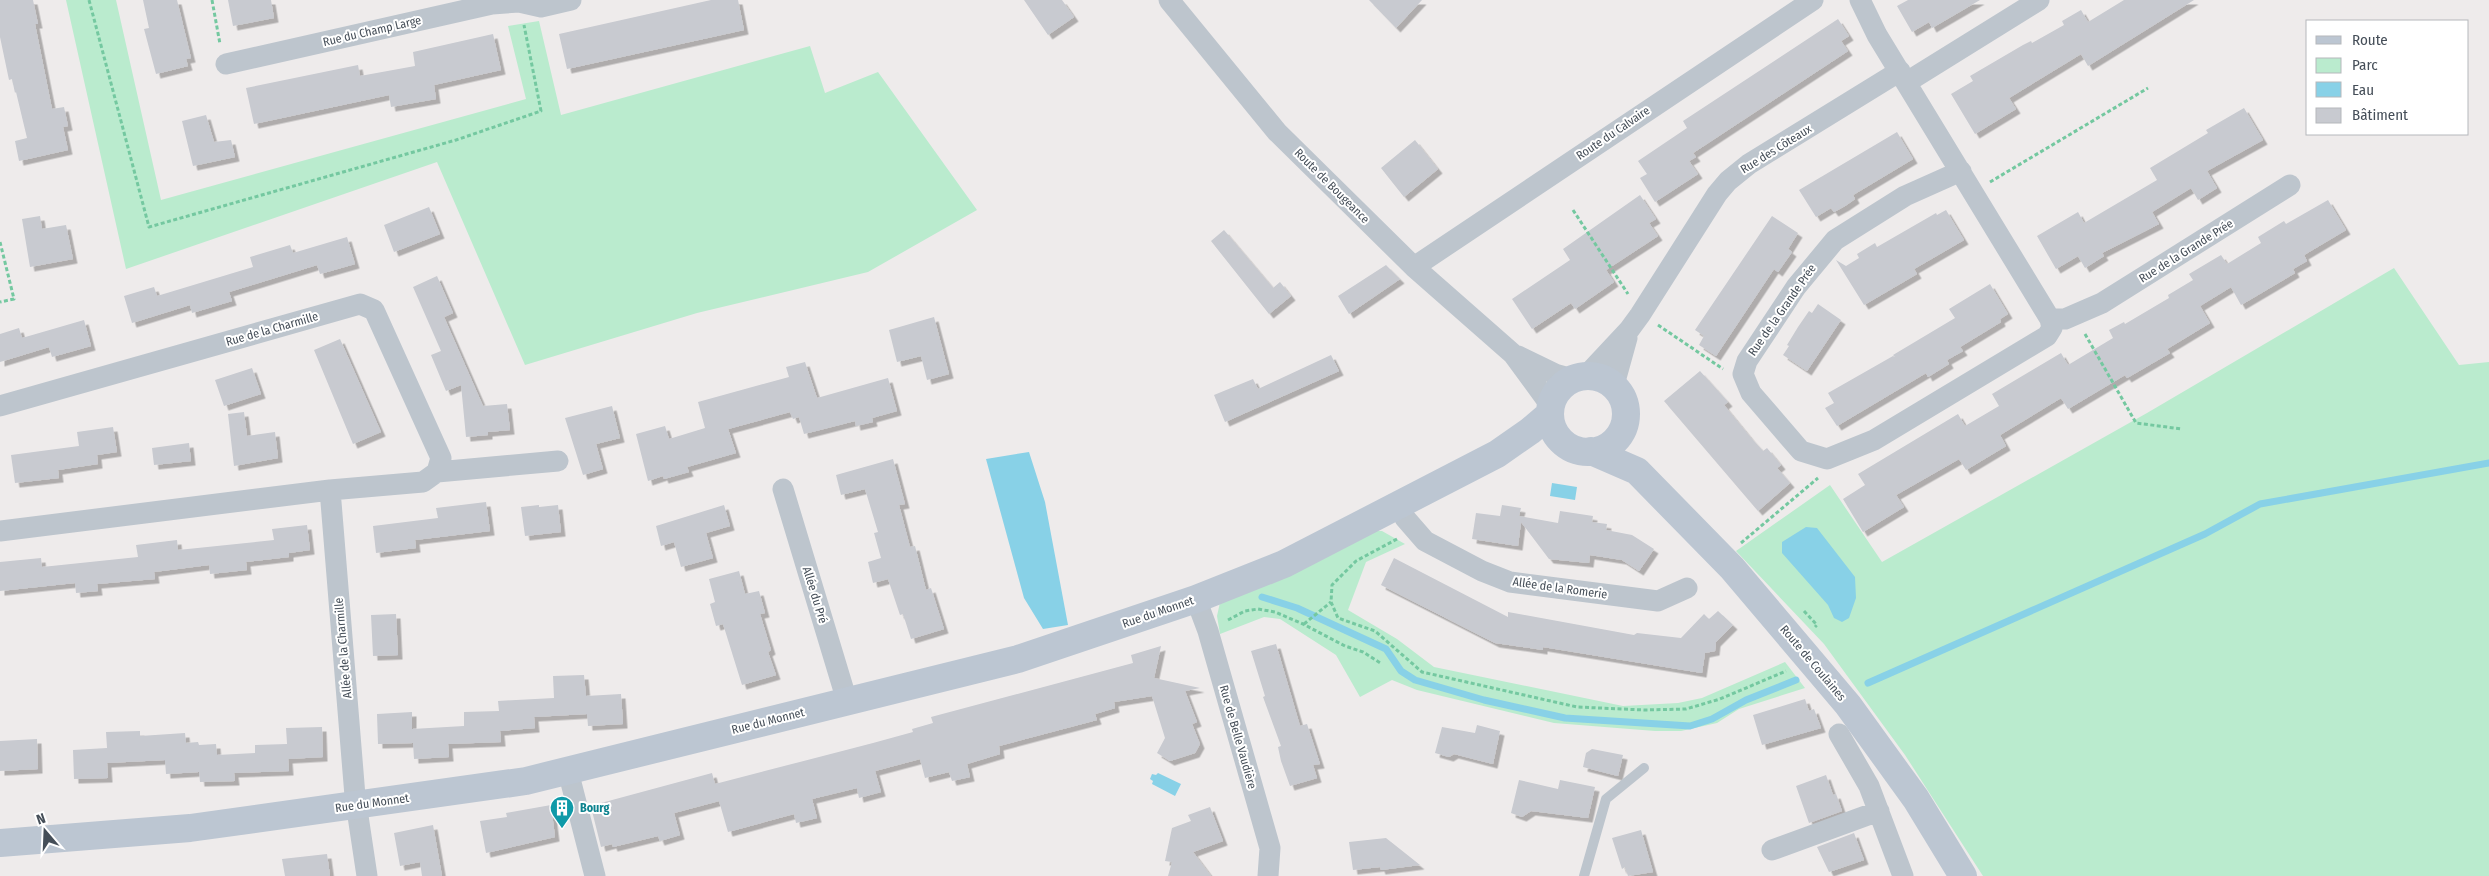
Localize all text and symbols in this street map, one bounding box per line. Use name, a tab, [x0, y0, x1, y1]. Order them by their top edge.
street label: Rue du Champ Large	[322, 13, 422, 49]
legend	[2306, 20, 2469, 135]
text: Route	[2352, 31, 2388, 49]
text: Parc	[2352, 56, 2378, 74]
text: Eau	[2352, 81, 2374, 99]
street label: Route du Calvaire	[1574, 103, 1652, 163]
text: Bâtiment	[2352, 106, 2408, 124]
street label: Rue des Côteaux	[1738, 121, 1815, 176]
street label: Route de Bougeance	[1292, 146, 1372, 226]
street label: Rue de la Grande Prée	[2136, 216, 2236, 286]
street label: Rue de la Grande Prée	[1745, 262, 1819, 358]
street label: Rue de la Charmille	[224, 309, 320, 349]
street label: Allée du Pré	[800, 565, 830, 625]
street label: Allée de la Romerie	[1512, 574, 1608, 602]
street label: Rue du Monnet	[1121, 593, 1196, 631]
street label: Allée de la Charmille	[332, 597, 354, 699]
street label: Route de Coulaines	[1777, 622, 1849, 704]
street label: Rue de Belle Vaudière	[1216, 684, 1260, 791]
street label: Rue du Monnet	[730, 705, 806, 737]
street label: Rue du Monnet	[334, 791, 410, 815]
building icon: Bourg	[549, 795, 575, 829]
place label: Bourg	[580, 801, 610, 815]
north arrow	[20, 806, 70, 856]
text: N	[34, 810, 48, 829]

